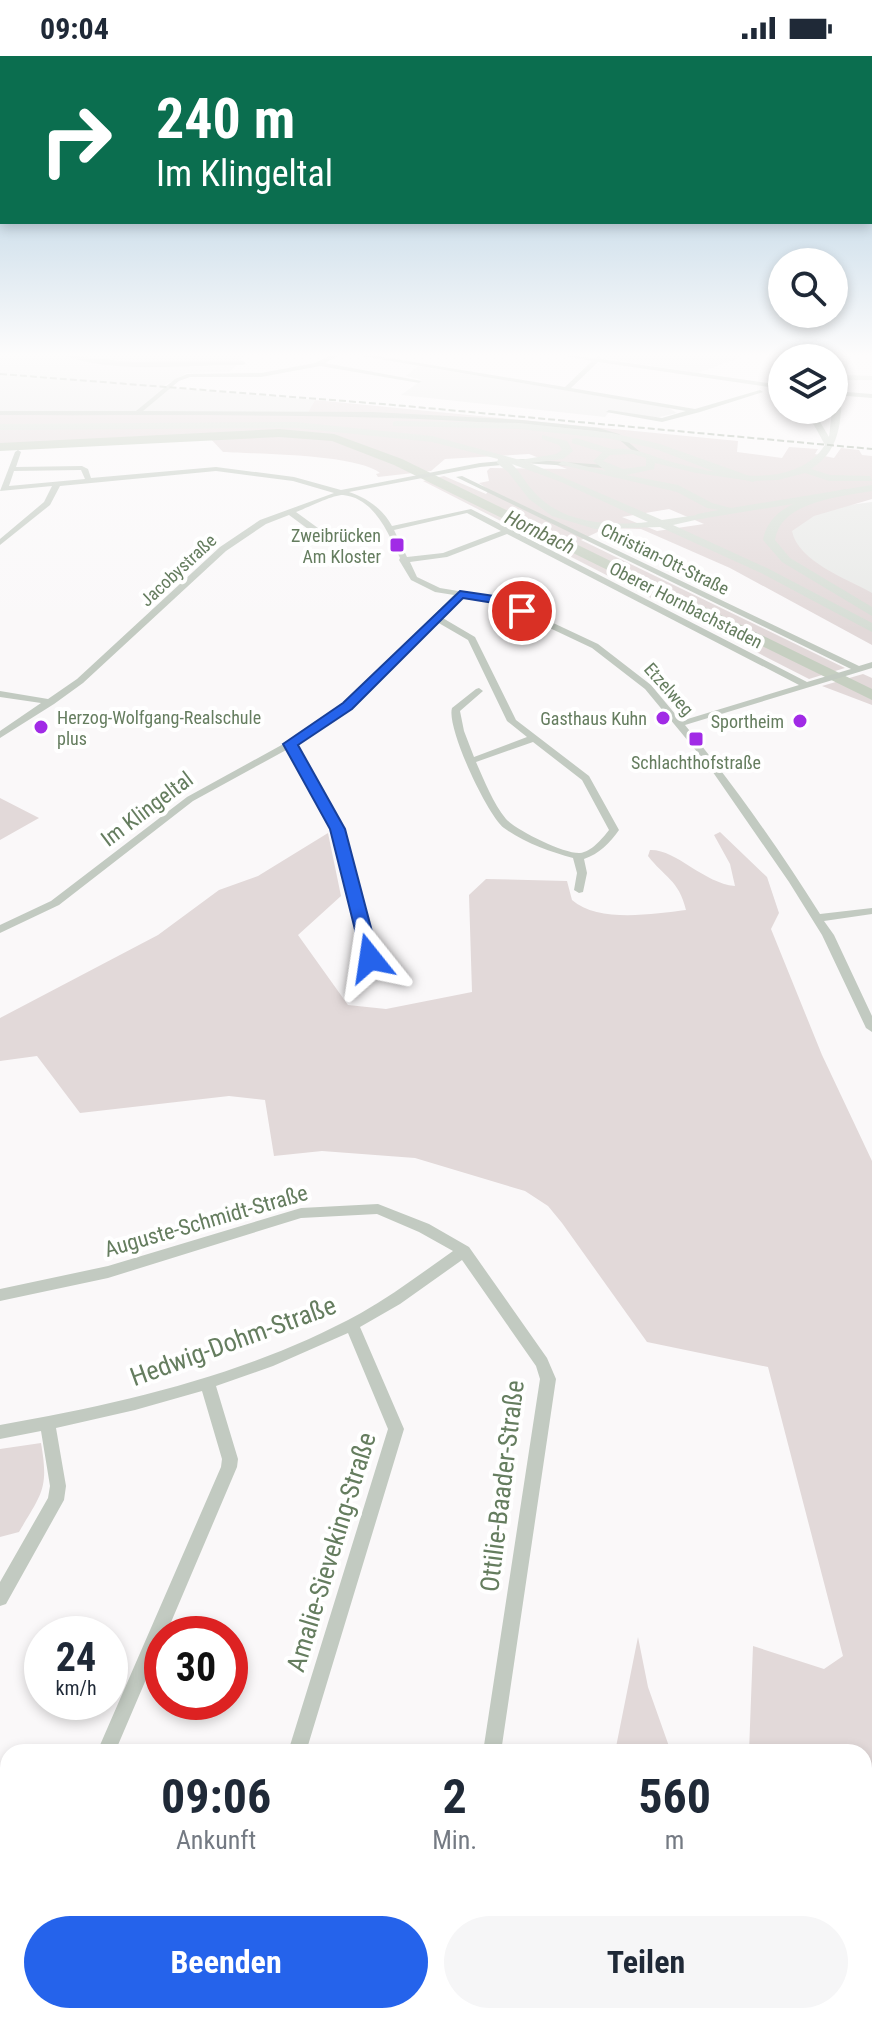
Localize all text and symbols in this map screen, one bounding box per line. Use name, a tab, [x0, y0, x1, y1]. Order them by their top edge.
text: 09:04	[40, 11, 109, 46]
text: 240 m	[156, 86, 295, 152]
icon: right	[24, 88, 128, 192]
text: Im Klingeltal	[156, 153, 333, 195]
map controls	[768, 248, 848, 424]
button: search	[768, 248, 848, 328]
button: layers	[768, 344, 848, 424]
water label: Hornbach	[501, 505, 579, 559]
street label: Christian-Ott-Straße	[597, 519, 733, 599]
place label: Zweibrücken Am Kloster	[291, 525, 382, 567]
street label: Jacobystraße	[136, 530, 220, 610]
marker: Zweibrücken Am Kloster	[388, 536, 406, 554]
street label: Oberer Hornbachstaden	[606, 557, 766, 653]
pin	[488, 577, 556, 645]
icon: arrive	[500, 589, 544, 633]
street label: Etzelweg	[640, 658, 698, 720]
place label: Herzog-Wolfgang-Realschule plus	[57, 707, 261, 749]
place label: Gasthaus Kuhn	[540, 708, 647, 729]
marker: Gasthaus Kuhn	[654, 709, 672, 727]
place label: Sportheim	[711, 711, 784, 732]
marker: Sportheim	[791, 712, 809, 730]
marker: Herzog-Wolfgang-Realschule plus	[32, 718, 50, 736]
marker: Schlachthofstraße	[687, 730, 705, 748]
place label: Schlachthofstraße	[631, 752, 761, 773]
street label: Im Klingeltal	[96, 766, 198, 852]
position arrow	[328, 916, 412, 1000]
street label: Auguste-Schmidt-Straße	[102, 1180, 310, 1262]
street label: Hedwig-Dohm-Straße	[126, 1290, 340, 1392]
street label: Ottilie-Baader-Straße	[474, 1379, 530, 1593]
street label: Amalie-Sieveking-Straße	[280, 1429, 382, 1675]
speed limit sign: 30	[144, 1616, 248, 1720]
text: 24	[56, 1634, 96, 1681]
text: km/h	[55, 1676, 97, 1700]
text: 09:06	[161, 1768, 271, 1825]
text: 2	[443, 1768, 467, 1825]
text: 560	[638, 1768, 711, 1825]
text: Ankunft	[176, 1825, 256, 1855]
text: Min.	[432, 1825, 477, 1855]
text: m	[665, 1825, 684, 1855]
button: Beenden	[24, 1916, 428, 2008]
button: Teilen	[444, 1916, 848, 2008]

